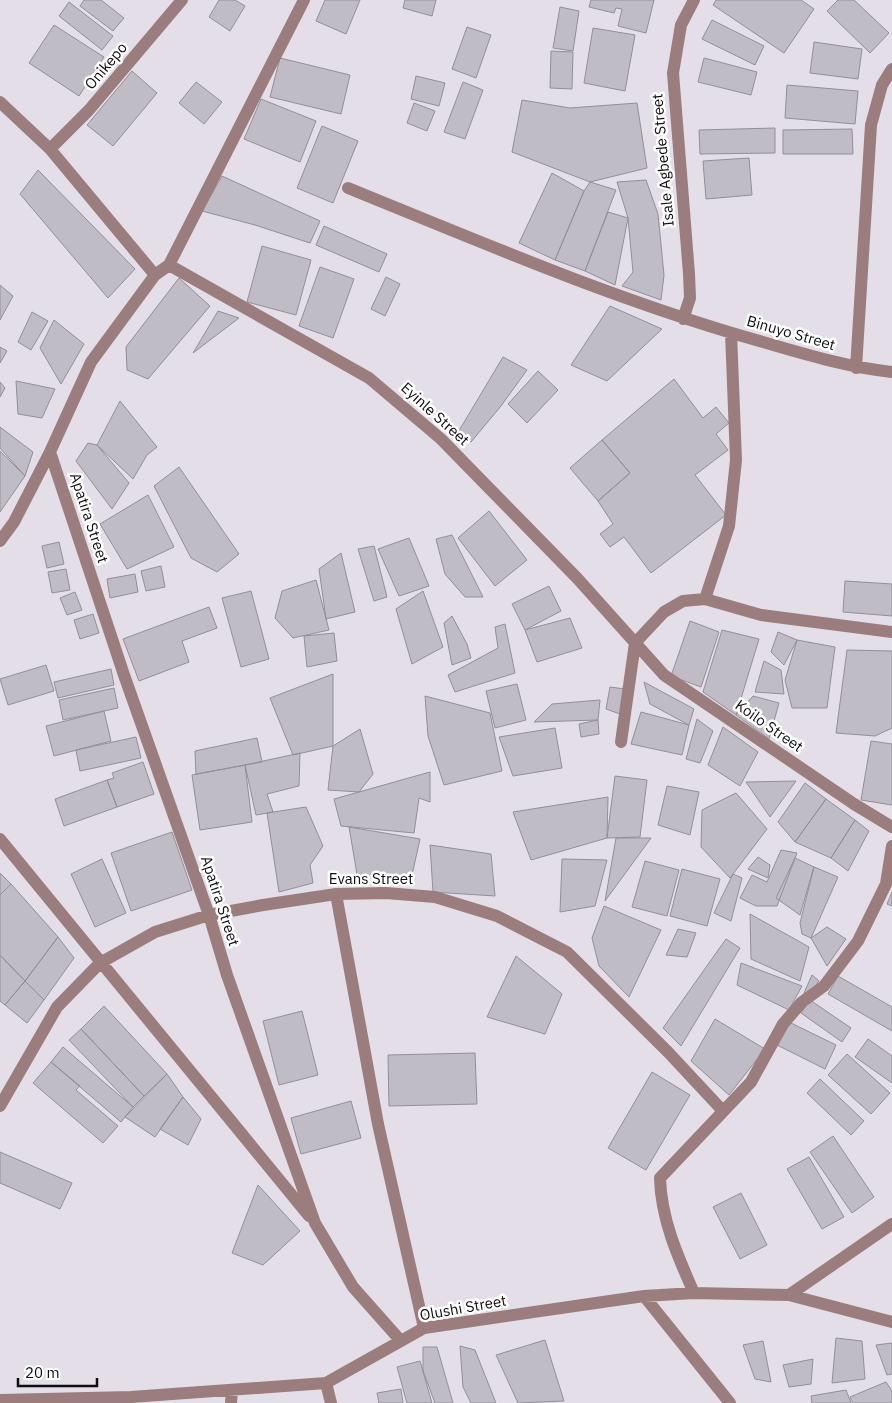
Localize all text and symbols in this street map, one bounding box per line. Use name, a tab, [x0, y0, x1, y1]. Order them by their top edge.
street label: Onikepo	[80, 38, 131, 93]
street label: Isale Agbede Street	[647, 93, 678, 227]
street label: Binuyo Street	[745, 311, 838, 354]
street label: Eyinle Street	[397, 378, 473, 449]
street label: Apatira Street	[66, 470, 113, 565]
street label: Koilo Street	[732, 695, 807, 756]
street label: Apatira Street	[197, 853, 244, 948]
street label: Evans Street	[329, 869, 413, 888]
street label: Olushi Street	[418, 1291, 508, 1324]
scale bar	[18, 1356, 96, 1388]
text: 20 m	[25, 1363, 60, 1382]

